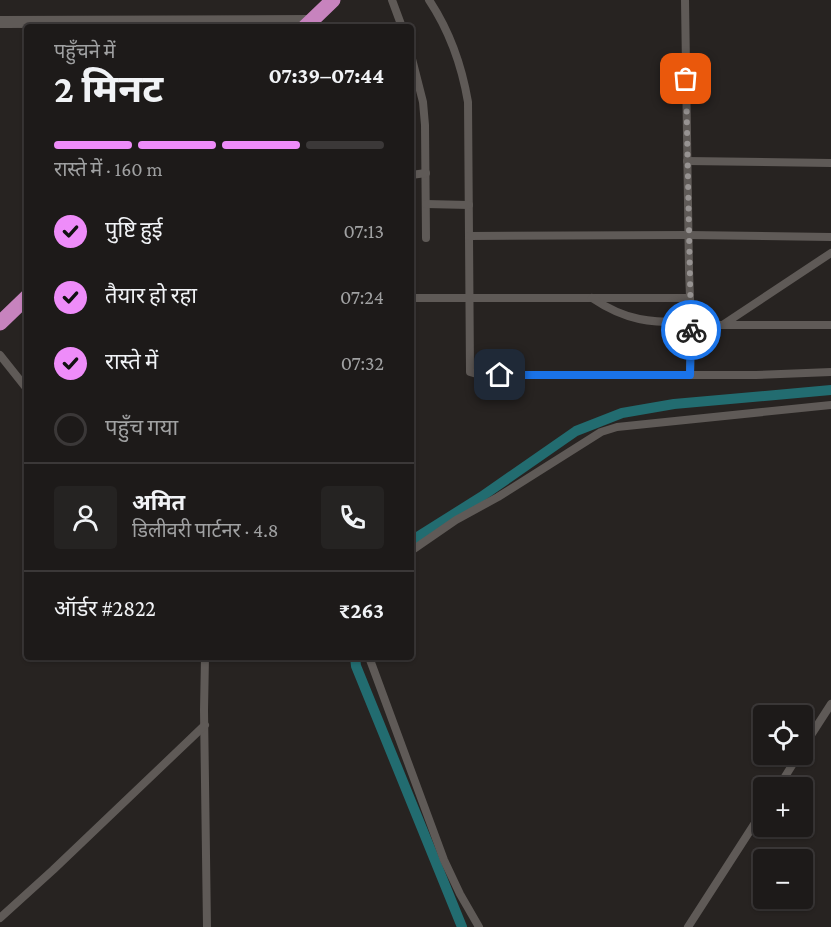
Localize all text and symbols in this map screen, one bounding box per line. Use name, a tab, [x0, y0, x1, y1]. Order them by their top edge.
text: पहुँचने में	[54, 40, 116, 62]
pin	[660, 53, 711, 104]
icon: bag	[669, 62, 702, 95]
text: 07:39–07:44	[268, 63, 384, 88]
text: 2 मिनट	[54, 67, 163, 110]
text: रास्ते में · 160 m	[54, 158, 162, 180]
icon: check	[54, 215, 87, 248]
text: पुष्टि हुई	[105, 217, 163, 242]
text: 07:13	[344, 220, 384, 242]
icon: check	[54, 281, 87, 314]
text: तैयार हो रहा	[105, 283, 197, 308]
text: 07:24	[340, 286, 384, 308]
courier	[661, 300, 721, 360]
icon: bike	[675, 314, 708, 347]
icon: check	[54, 347, 87, 380]
text: रास्ते में	[105, 349, 158, 374]
pin	[474, 349, 525, 400]
text: 07:32	[341, 352, 384, 374]
icon: home	[483, 358, 516, 391]
text: पहुँच गया	[105, 415, 178, 440]
button: person	[54, 486, 117, 549]
button: phone	[321, 486, 384, 549]
text: अमित	[132, 490, 185, 515]
text: डिलीवरी पार्टनर · 4.8	[132, 519, 279, 541]
text: ऑर्डर #2822	[54, 596, 156, 621]
text: ₹263	[339, 598, 384, 623]
map controls	[753, 705, 813, 909]
button: locate	[753, 705, 813, 765]
button: +	[753, 777, 813, 837]
button: −	[753, 849, 813, 909]

